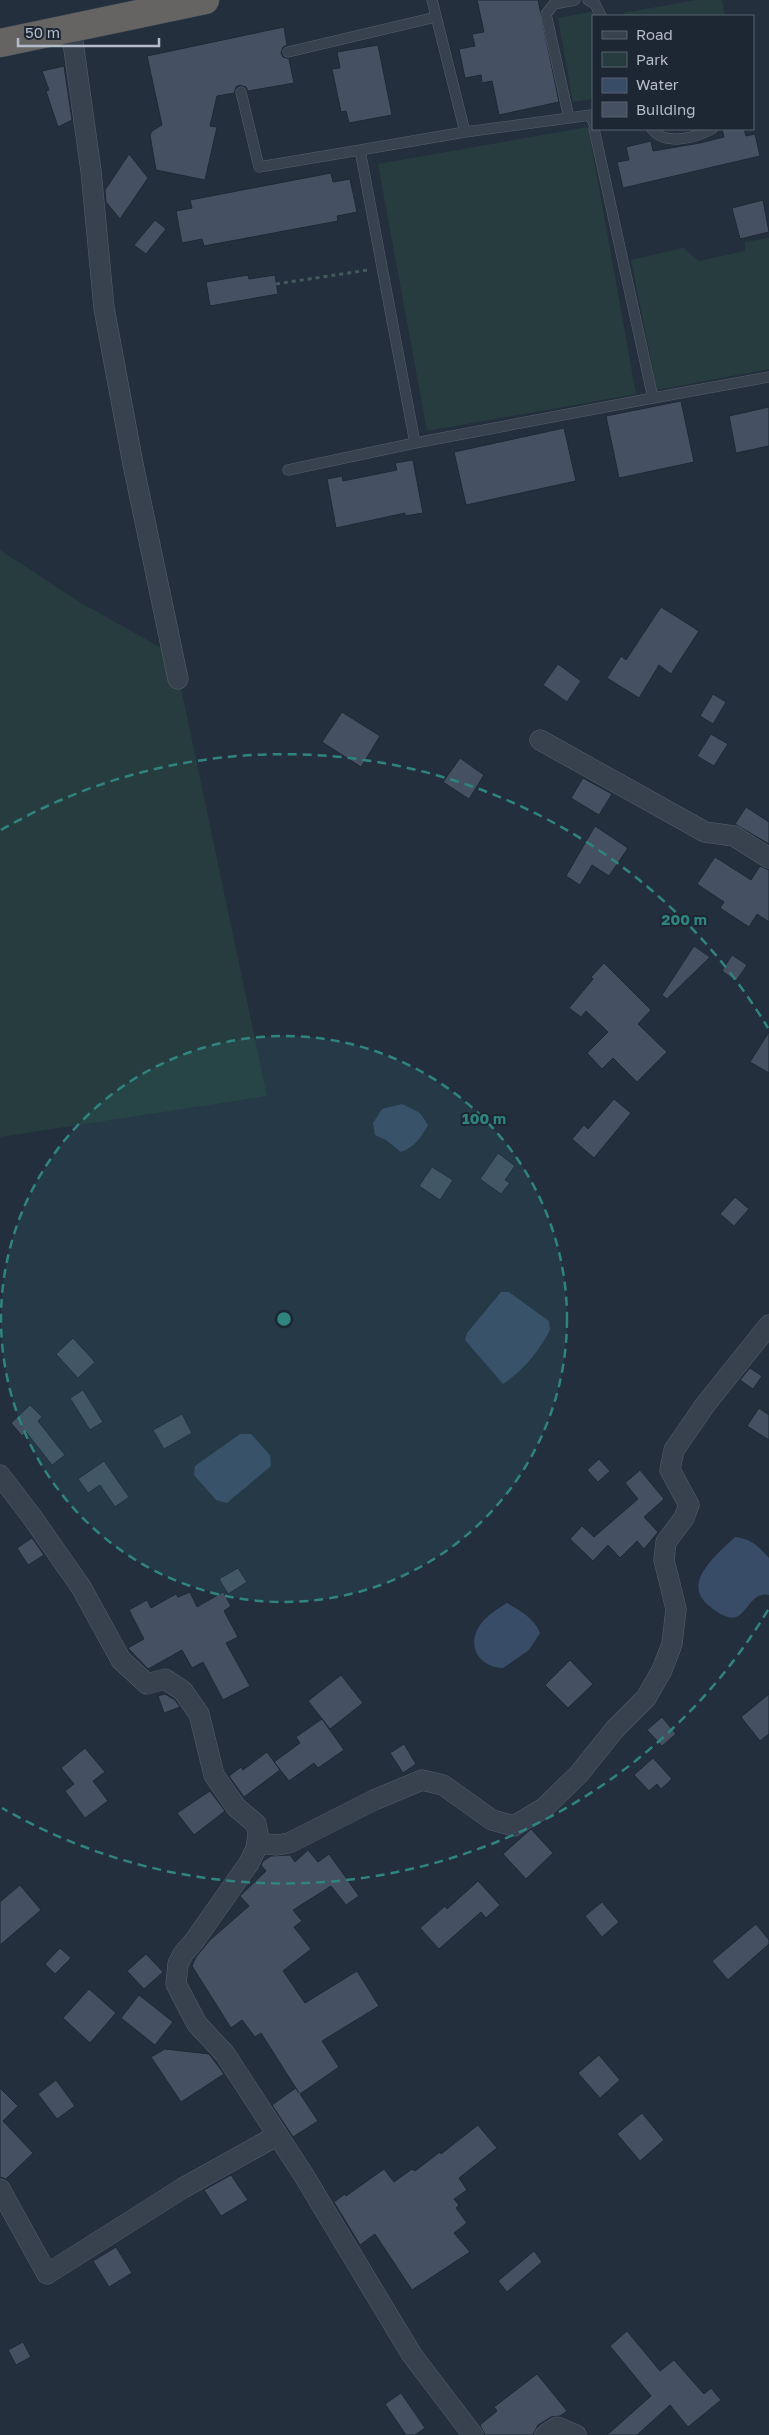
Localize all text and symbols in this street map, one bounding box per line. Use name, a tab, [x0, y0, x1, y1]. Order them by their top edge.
scale bar	[18, 15, 159, 47]
legend	[592, 15, 754, 130]
text: 50 m	[25, 23, 60, 41]
text: Road	[636, 25, 673, 43]
text: Park	[636, 50, 669, 68]
text: Water	[636, 75, 679, 93]
text: Building	[636, 100, 696, 118]
text: 200 m	[661, 910, 707, 928]
text: 100 m	[462, 1109, 506, 1127]
centre of rings	[275, 1310, 293, 1328]

